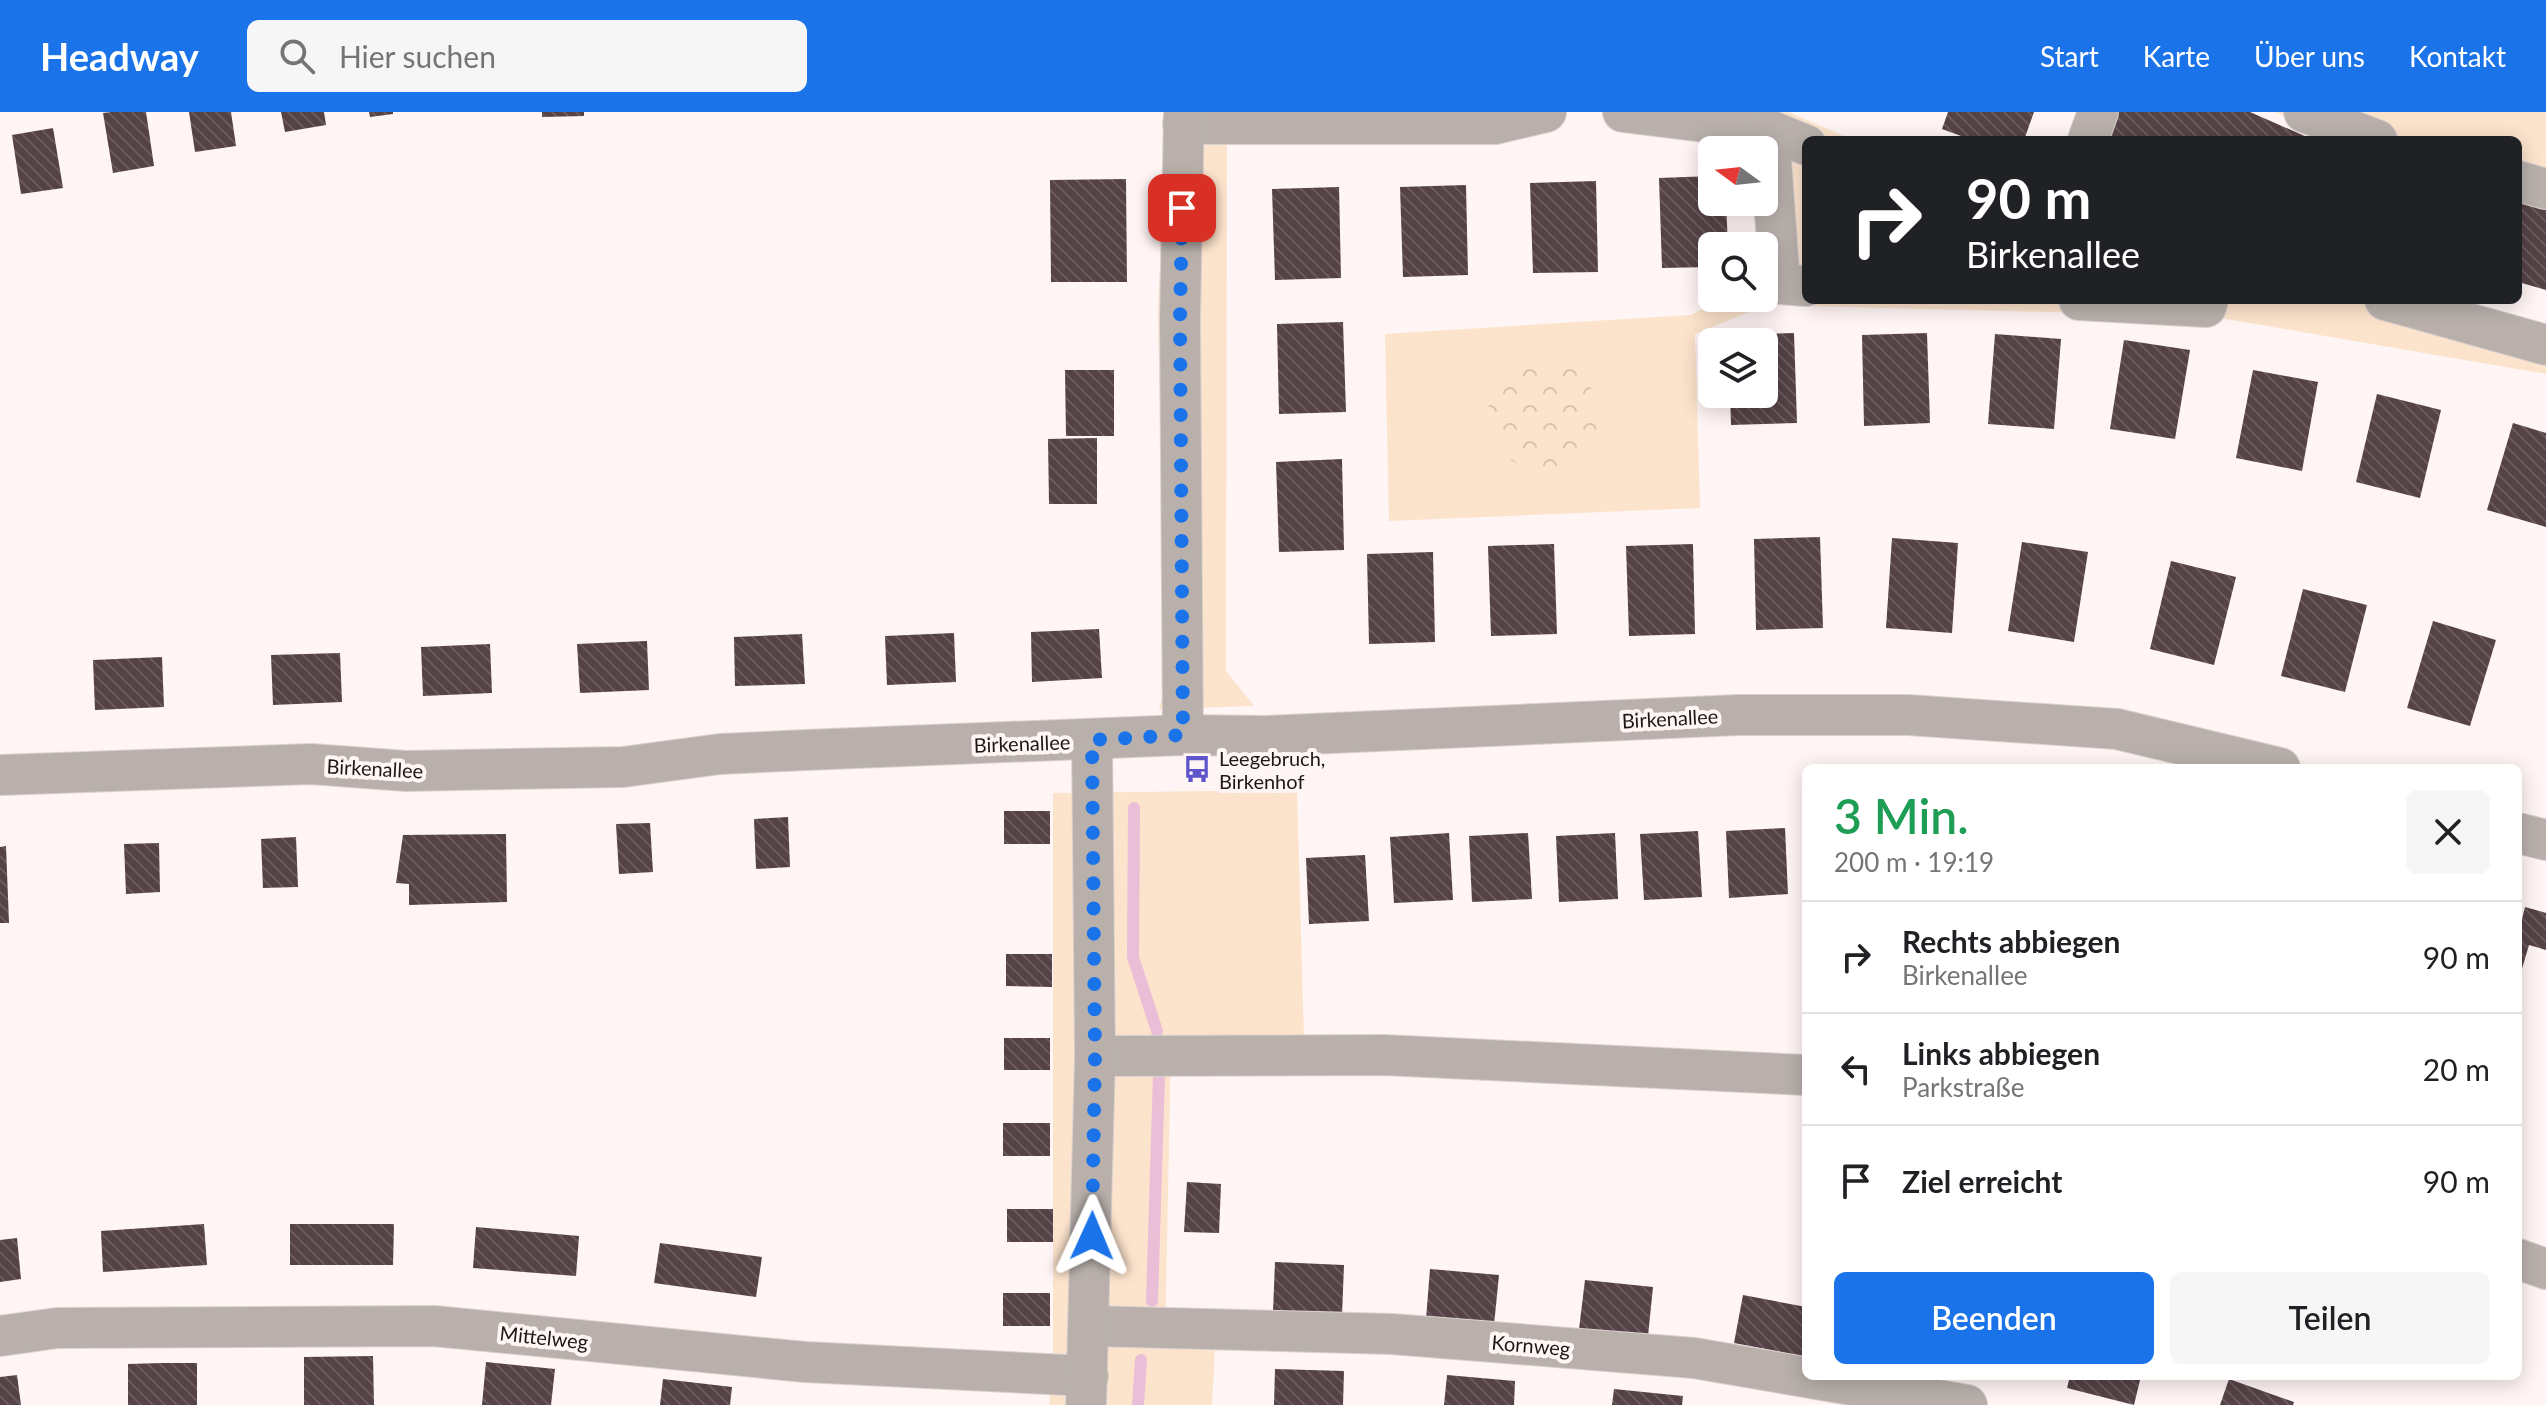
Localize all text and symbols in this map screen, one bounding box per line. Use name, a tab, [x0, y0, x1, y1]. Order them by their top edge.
search box	[247, 20, 807, 92]
text: Headway	[40, 33, 199, 79]
icon: search	[275, 34, 319, 78]
text: Hier suchen	[339, 38, 496, 74]
text: Start	[2040, 39, 2099, 73]
text: Karte	[2143, 39, 2210, 73]
text: Über uns	[2254, 39, 2365, 73]
text: Kontakt	[2409, 39, 2506, 73]
north arrow	[1698, 136, 1778, 216]
map controls	[1698, 136, 1778, 408]
text: 90 m	[1966, 164, 2091, 231]
icon: right	[1834, 168, 1938, 272]
pin	[1148, 174, 1216, 242]
icon: arrive	[1160, 186, 1204, 230]
button: search	[1698, 232, 1778, 312]
text: Birkenallee	[1966, 232, 2140, 276]
button: layers	[1698, 328, 1778, 408]
street label: Birkenallee	[1621, 703, 1719, 733]
street label: Birkenallee	[973, 729, 1071, 757]
place label: Leegebruch, Birkenhof	[1219, 746, 1325, 793]
street label: Birkenallee	[326, 753, 424, 783]
bus stop icon: Leegebruch, Birkenhof	[1182, 754, 1212, 784]
text: 3 Min.	[1834, 787, 1969, 844]
button: close	[2406, 790, 2490, 874]
text: 200 m · 19:19	[1834, 846, 1994, 878]
text: Rechts abbiegen	[1902, 923, 2121, 959]
icon: right	[1834, 935, 1878, 979]
text: 90 m	[2423, 939, 2490, 975]
text: Birkenallee	[1902, 959, 2028, 991]
text: Links abbiegen	[1902, 1035, 2100, 1071]
icon: left	[1834, 1047, 1878, 1091]
text: 20 m	[2423, 1051, 2490, 1087]
text: Parkstraße	[1902, 1071, 2024, 1103]
icon: arrive	[1834, 1159, 1878, 1203]
text: Ziel erreicht	[1902, 1163, 2062, 1199]
text: 90 m	[2423, 1163, 2490, 1199]
position arrow	[1050, 1194, 1134, 1278]
button: Beenden	[1834, 1272, 2154, 1364]
button: Teilen	[2170, 1272, 2490, 1364]
street label: Mittelweg	[499, 1320, 589, 1354]
street label: Kornweg	[1491, 1330, 1571, 1360]

